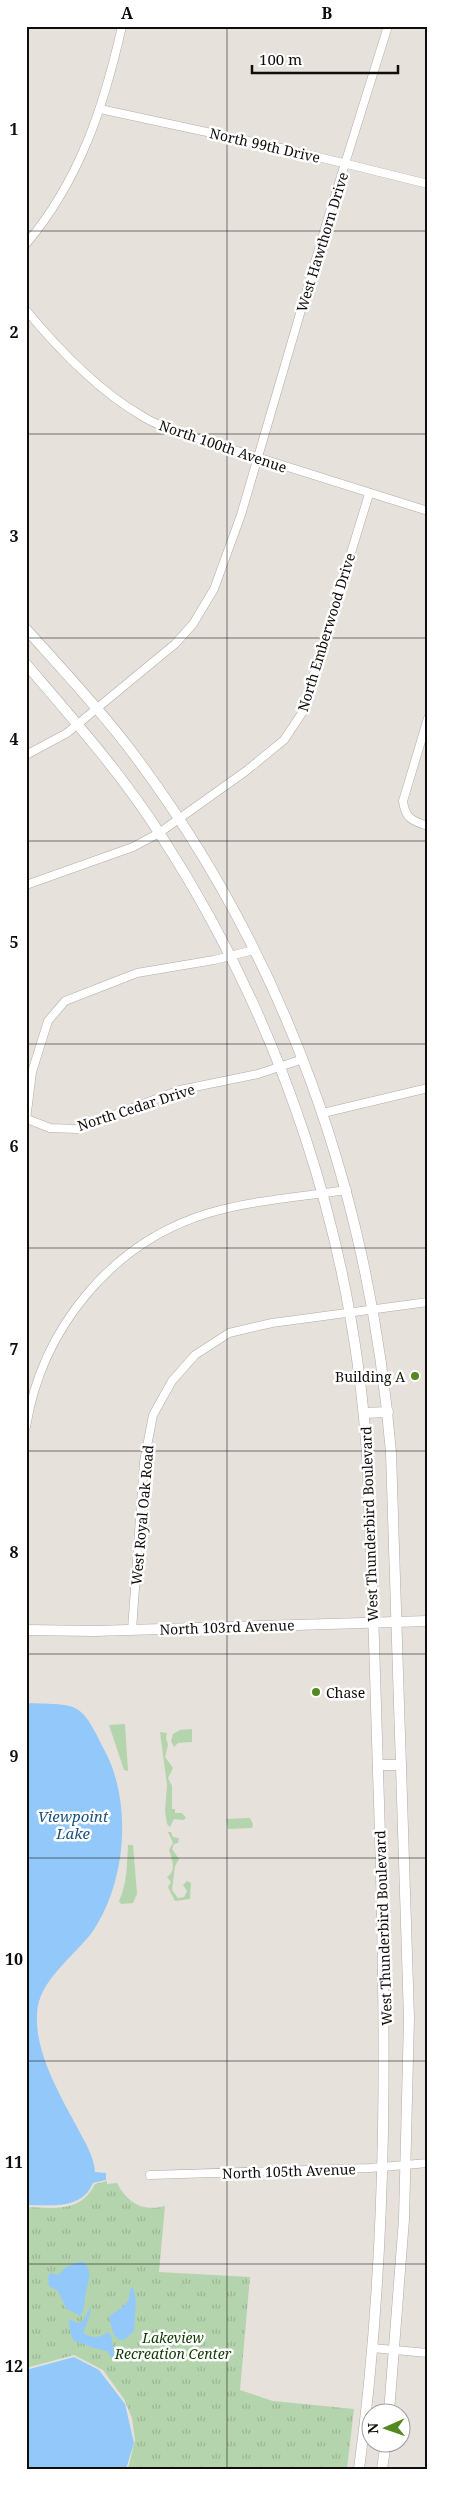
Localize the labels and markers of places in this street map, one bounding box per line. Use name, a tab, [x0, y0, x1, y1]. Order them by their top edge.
place label: Building A	[335, 1367, 405, 1386]
marker: Building A	[409, 1370, 421, 1382]
place label: Chase	[326, 1683, 365, 1702]
marker: Chase	[310, 1686, 322, 1698]

